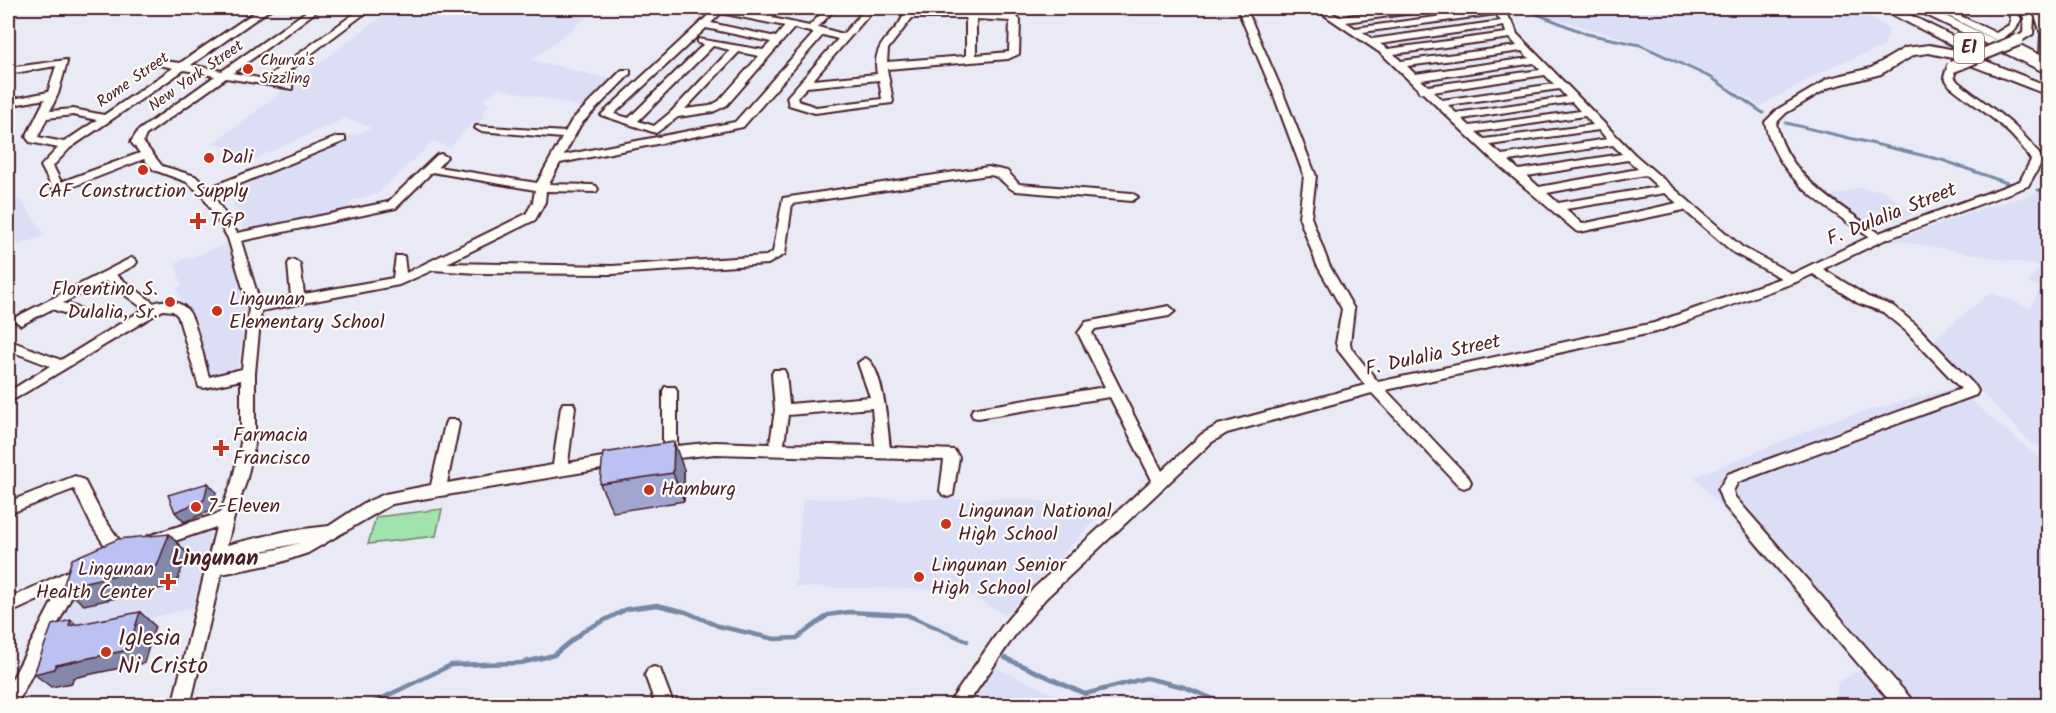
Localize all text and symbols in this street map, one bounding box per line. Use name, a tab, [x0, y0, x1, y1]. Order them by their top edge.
street label: New York Street	[143, 33, 249, 118]
road number: E1	[1954, 33, 1984, 63]
street label: Rome Street	[92, 45, 175, 114]
place label: Churva's Sizzling	[260, 48, 315, 91]
marker: Churva's Sizzling	[241, 62, 255, 76]
place label: Dali	[221, 142, 254, 174]
marker: Dali	[202, 151, 216, 165]
marker: CAF Construction Supply	[136, 163, 150, 177]
street label: F. Dulalia Street	[1822, 174, 1962, 256]
place label: CAF Construction Supply	[38, 176, 248, 208]
place label: TGP	[210, 205, 245, 237]
marker: TGP	[191, 214, 205, 228]
place label: Florentino S. Dulalia, Sr.	[52, 274, 158, 329]
place label: Lingunan Elementary School	[229, 284, 385, 339]
marker: Florentino S. Dulalia, Sr.	[163, 295, 177, 309]
marker: Lingunan Elementary School	[210, 304, 224, 318]
street label: F. Dulalia Street	[1362, 326, 1504, 386]
place label: Farmacia Francisco	[233, 420, 310, 475]
marker: Farmacia Francisco	[214, 441, 228, 455]
place label: Hamburg	[661, 474, 736, 506]
marker: Hamburg	[642, 483, 656, 497]
place label: 7-Eleven	[208, 491, 280, 523]
place label: Lingunan National High School	[958, 496, 1112, 551]
marker: 7-Eleven	[189, 500, 203, 514]
marker: Lingunan National High School	[939, 517, 953, 531]
district label: Lingunan	[172, 542, 258, 577]
place label: Lingunan Senior High School	[931, 550, 1067, 605]
place label: Lingunan Health Center	[36, 554, 155, 609]
marker: Lingunan Senior High School	[912, 570, 926, 584]
marker: Lingunan Health Center	[159, 573, 177, 591]
place label: Iglesia Ni Cristo	[118, 619, 208, 686]
marker: Iglesia Ni Cristo	[99, 645, 113, 659]

